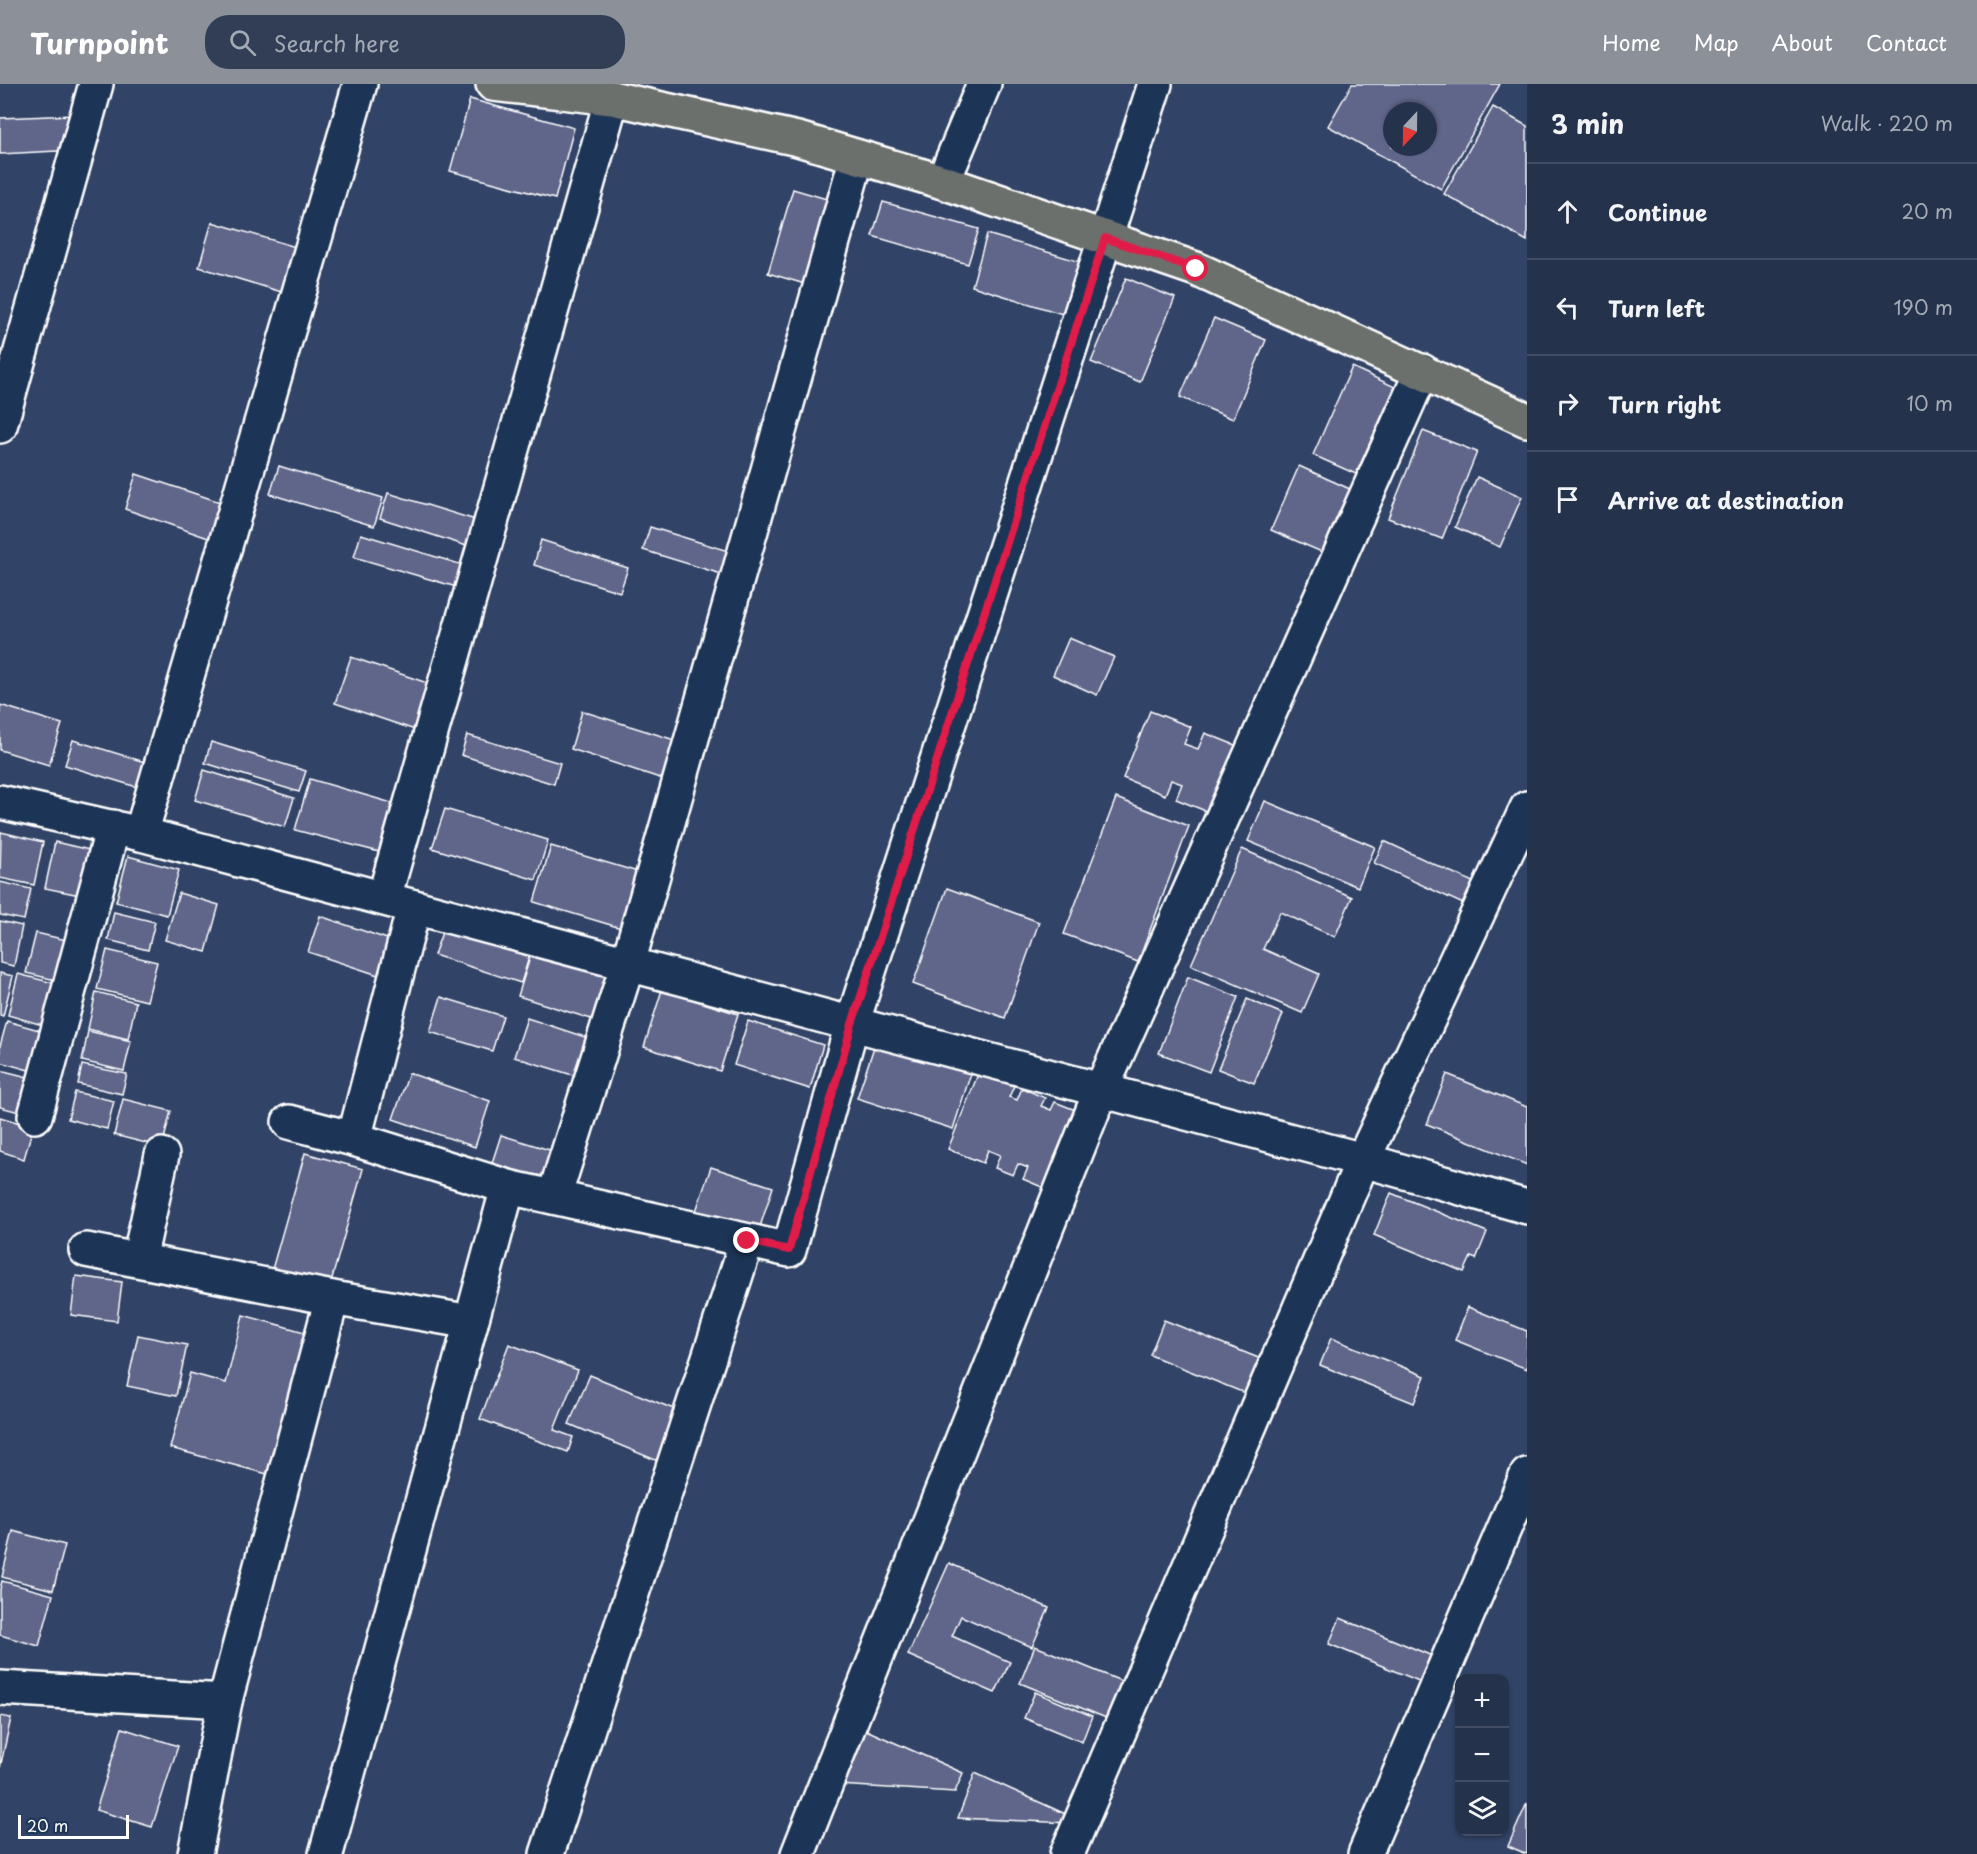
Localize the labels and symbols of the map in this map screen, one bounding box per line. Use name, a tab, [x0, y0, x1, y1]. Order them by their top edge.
north arrow	[1383, 102, 1437, 156]
route start	[1182, 255, 1208, 281]
route end	[733, 1227, 759, 1253]
scale bar	[18, 1812, 129, 1840]

